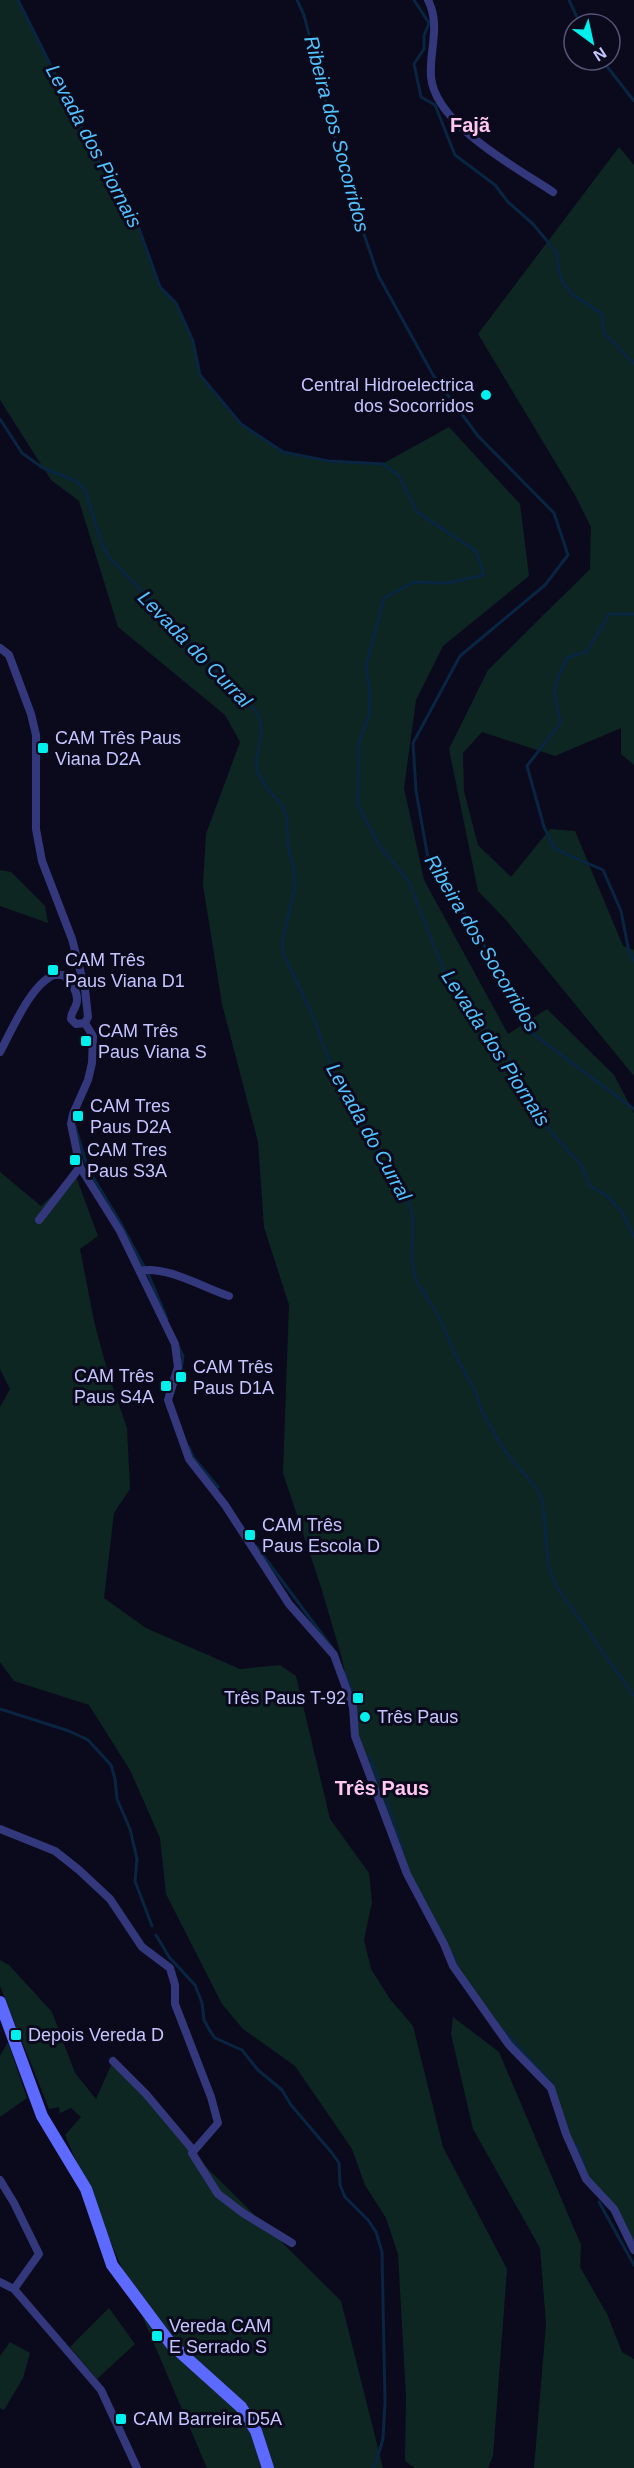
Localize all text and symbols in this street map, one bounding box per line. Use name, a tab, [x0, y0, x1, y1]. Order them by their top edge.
north arrow	[562, 12, 622, 72]
water label: Ribeira dos Socorridos	[300, 33, 374, 235]
text: N	[590, 44, 609, 64]
water label: Levada dos Piornais	[42, 61, 146, 231]
district label: Fajã	[450, 114, 491, 136]
place label: Central Hidroelectrica dos Socorridos	[301, 375, 475, 416]
marker: Central Hidroelectrica dos Socorridos	[479, 388, 493, 402]
water label: Levada do Curral	[134, 586, 257, 712]
place label: CAM Três Paus Viana D2A	[55, 728, 181, 769]
marker: CAM Três Paus Viana D2A	[36, 741, 50, 755]
water label: Ribeira dos Socorridos	[420, 851, 544, 1035]
place label: CAM Três Paus Viana D1	[65, 950, 185, 991]
marker: CAM Três Paus Viana D1	[46, 963, 60, 977]
water label: Levada dos Piornais	[437, 966, 555, 1130]
place label: CAM Três Paus Viana S	[98, 1021, 207, 1062]
marker: CAM Três Paus Viana S	[79, 1034, 93, 1048]
water label: Levada do Curral	[322, 1060, 416, 1205]
place label: CAM Tres Paus D2A	[90, 1096, 171, 1137]
marker: CAM Tres Paus D2A	[71, 1109, 85, 1123]
place label: CAM Tres Paus S3A	[87, 1140, 167, 1181]
marker: CAM Tres Paus S3A	[68, 1153, 82, 1167]
place label: CAM Três Paus D1A	[193, 1357, 274, 1398]
place label: CAM Três Paus S4A	[74, 1366, 154, 1407]
marker: CAM Três Paus D1A	[174, 1370, 188, 1384]
marker: CAM Três Paus S4A	[159, 1379, 173, 1393]
place label: CAM Três Paus Escola D	[262, 1515, 380, 1556]
marker: CAM Três Paus Escola D	[243, 1528, 257, 1542]
place label: Três Paus T-92	[224, 1688, 346, 1708]
marker: Três Paus T-92	[351, 1691, 365, 1705]
place label: Três Paus	[377, 1707, 458, 1727]
marker: Três Paus	[358, 1710, 372, 1724]
district label: Três Paus	[335, 1777, 429, 1799]
place label: Depois Vereda D	[28, 2025, 164, 2045]
marker: Depois Vereda D	[9, 2028, 23, 2042]
place label: Vereda CAM E Serrado S	[169, 2316, 271, 2357]
marker: Vereda CAM E Serrado S	[150, 2329, 164, 2343]
place label: CAM Barreira D5A	[133, 2409, 282, 2429]
marker: CAM Barreira D5A	[114, 2412, 128, 2426]

